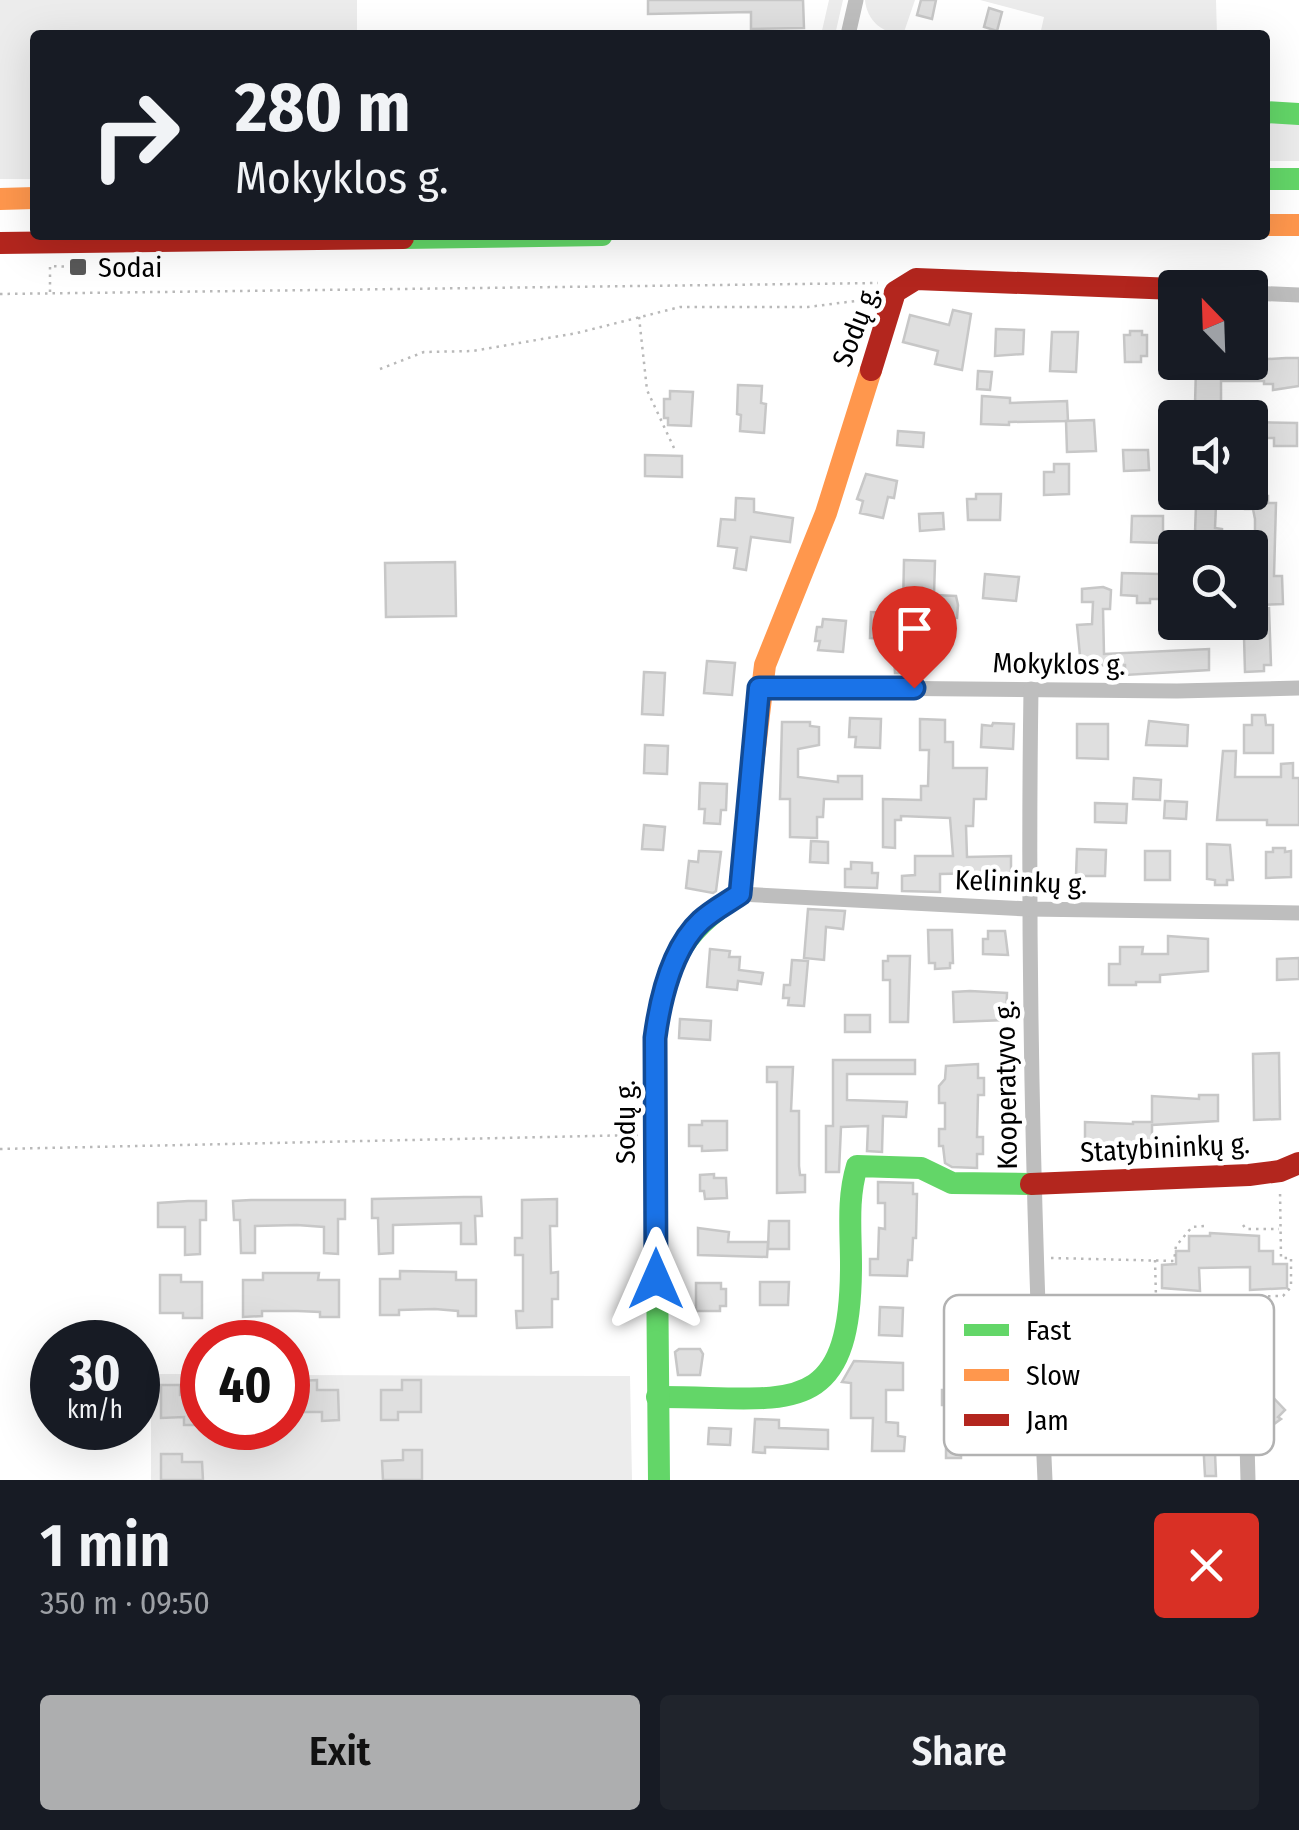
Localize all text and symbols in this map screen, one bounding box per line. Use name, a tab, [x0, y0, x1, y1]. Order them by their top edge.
text: 280 m	[235, 66, 411, 150]
icon: right	[70, 70, 200, 200]
text: Mokyklos g.	[235, 151, 448, 205]
place label: Sodai	[98, 251, 162, 284]
marker: Sodai	[67, 256, 89, 278]
north arrow	[1158, 270, 1268, 380]
map controls	[1158, 270, 1268, 640]
street label: Sodų g.	[826, 281, 886, 371]
button: sound	[1158, 400, 1268, 510]
button: search	[1158, 530, 1268, 640]
pin	[872, 586, 957, 689]
icon: arrive	[887, 601, 942, 656]
street label: Mokyklos g.	[992, 646, 1126, 682]
street label: Kelininkų g.	[954, 863, 1088, 901]
street label: Kooperatyvo g.	[988, 1000, 1024, 1170]
street label: Sodų g.	[609, 1080, 642, 1164]
street label: Statybininkų g.	[1079, 1127, 1251, 1169]
position arrow	[604, 1227, 708, 1331]
legend	[944, 1295, 1274, 1455]
text: Fast	[1026, 1314, 1072, 1347]
speed limit sign: 40	[180, 1320, 310, 1450]
text: 30	[70, 1343, 120, 1403]
text: Slow	[1026, 1359, 1080, 1392]
text: km/h	[67, 1395, 123, 1425]
text: Jam	[1026, 1404, 1069, 1437]
text: 1 min	[40, 1510, 171, 1582]
button: close	[1154, 1513, 1259, 1618]
text: 350 m · 09:50	[40, 1584, 210, 1622]
button: Exit	[40, 1695, 640, 1810]
button: Share	[660, 1695, 1259, 1810]

